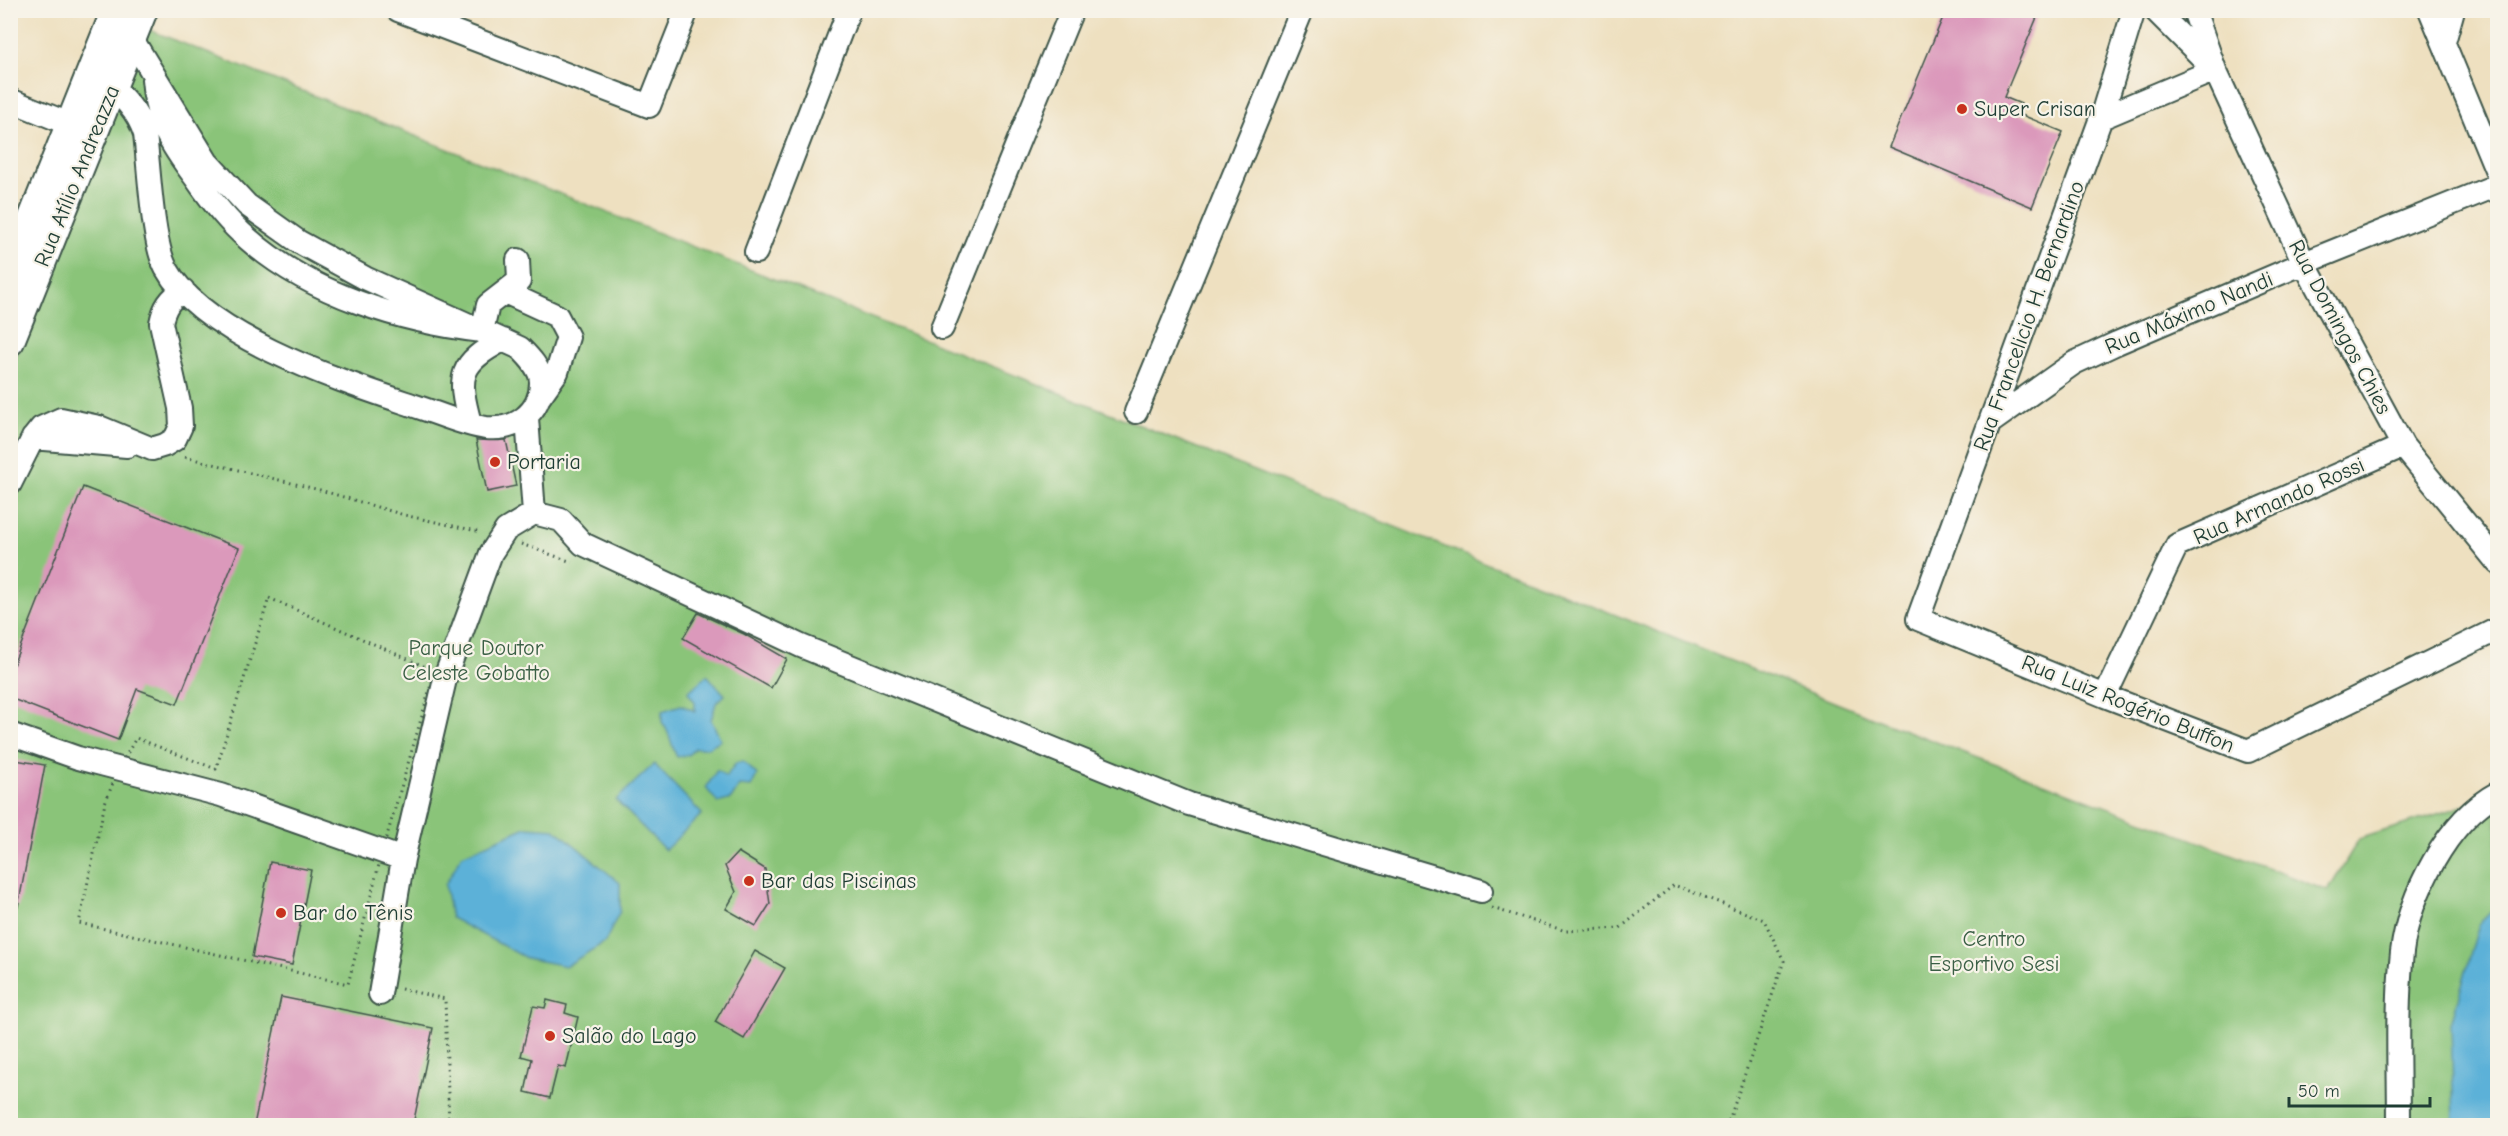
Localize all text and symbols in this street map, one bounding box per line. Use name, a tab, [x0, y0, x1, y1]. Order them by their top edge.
street label: Rua Atílio Andreazza	[29, 82, 125, 270]
place label: Super Crisan	[1974, 96, 2096, 122]
marker: Super Crisan	[1955, 102, 1969, 116]
street label: Rua Francelicio H. Bernardino	[1968, 177, 2090, 455]
street label: Rua Domingos Chies	[2283, 235, 2397, 419]
street label: Rua Máximo Nandi	[2101, 266, 2277, 360]
place label: Portaria	[507, 449, 581, 475]
street label: Rua Armando Rossi	[2189, 452, 2369, 550]
marker: Portaria	[488, 455, 502, 469]
park label: Parque Doutor Celeste Gobatto	[402, 635, 550, 686]
street label: Rua Luiz Rogério Buffon	[2018, 649, 2238, 759]
place label: Bar das Piscinas	[761, 868, 916, 894]
marker: Bar das Piscinas	[742, 874, 756, 888]
place label: Bar do Tênis	[293, 900, 413, 926]
marker: Bar do Tênis	[274, 906, 288, 920]
park label: Centro Esportivo Sesi	[1929, 926, 2059, 977]
place label: Salão do Lago	[562, 1023, 697, 1049]
marker: Salão do Lago	[543, 1029, 557, 1043]
scale bar	[2289, 1070, 2430, 1108]
text: 50 m	[2298, 1081, 2340, 1102]

